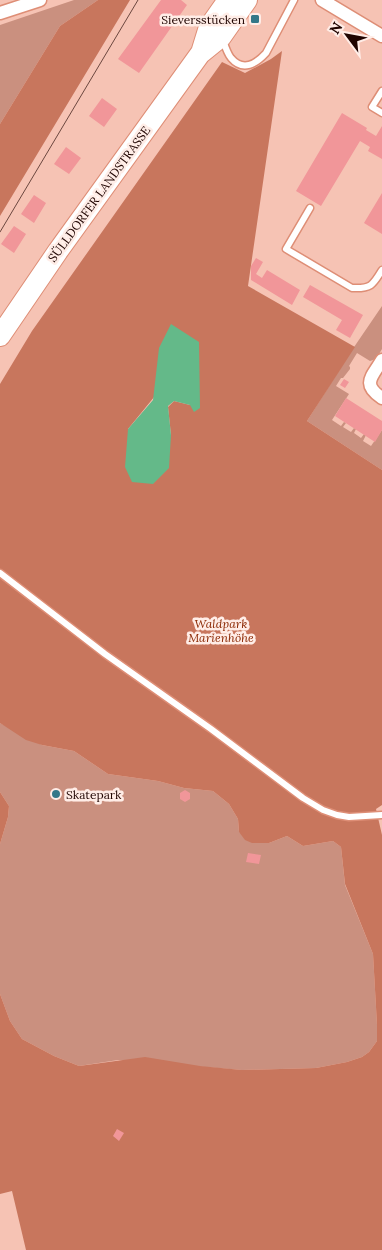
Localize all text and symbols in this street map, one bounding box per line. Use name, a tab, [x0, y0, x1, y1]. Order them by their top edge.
north arrow	[322, 10, 372, 60]
place label: Sieversstücken	[161, 12, 245, 27]
marker: Sieversstücken	[249, 13, 261, 25]
text: N	[325, 19, 347, 37]
street label: SÜLLDORFER LANDSTRASSE	[45, 123, 153, 265]
park label: Waldpark Marienhöhe	[188, 616, 254, 645]
place label: Skatepark	[66, 787, 122, 802]
marker: Skatepark	[50, 788, 62, 800]

